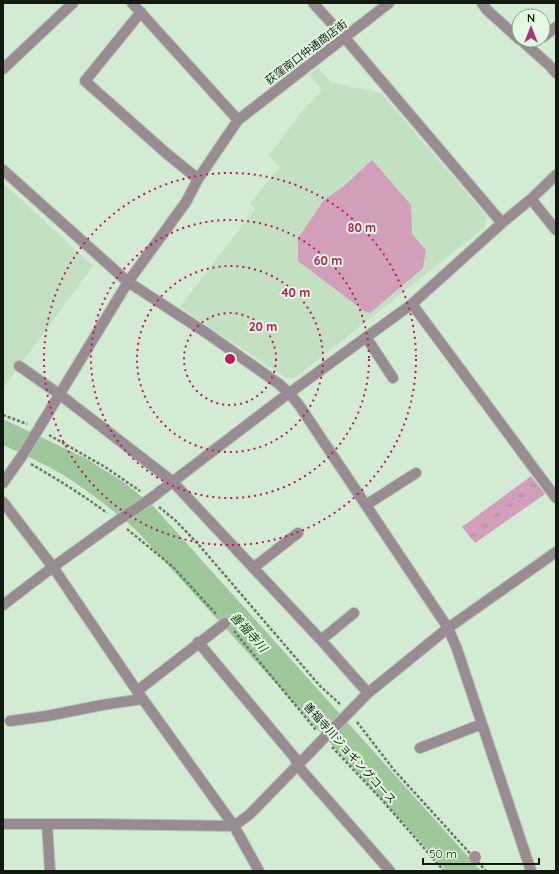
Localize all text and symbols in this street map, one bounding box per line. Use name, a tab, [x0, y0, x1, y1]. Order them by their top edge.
north arrow	[511, 8, 551, 48]
text: N	[527, 11, 535, 25]
street label: 荻窪南口仲通商店街	[262, 17, 350, 87]
text: 80 m	[348, 220, 376, 235]
text: 60 m	[314, 253, 342, 268]
text: 40 m	[282, 285, 310, 300]
text: 20 m	[249, 319, 277, 334]
centre of rings	[223, 352, 237, 366]
water label: 善福寺川	[227, 609, 272, 656]
street label: 善福寺川ジョギングコース	[301, 699, 399, 807]
scale bar	[423, 840, 539, 866]
text: 50 m	[429, 846, 457, 861]

